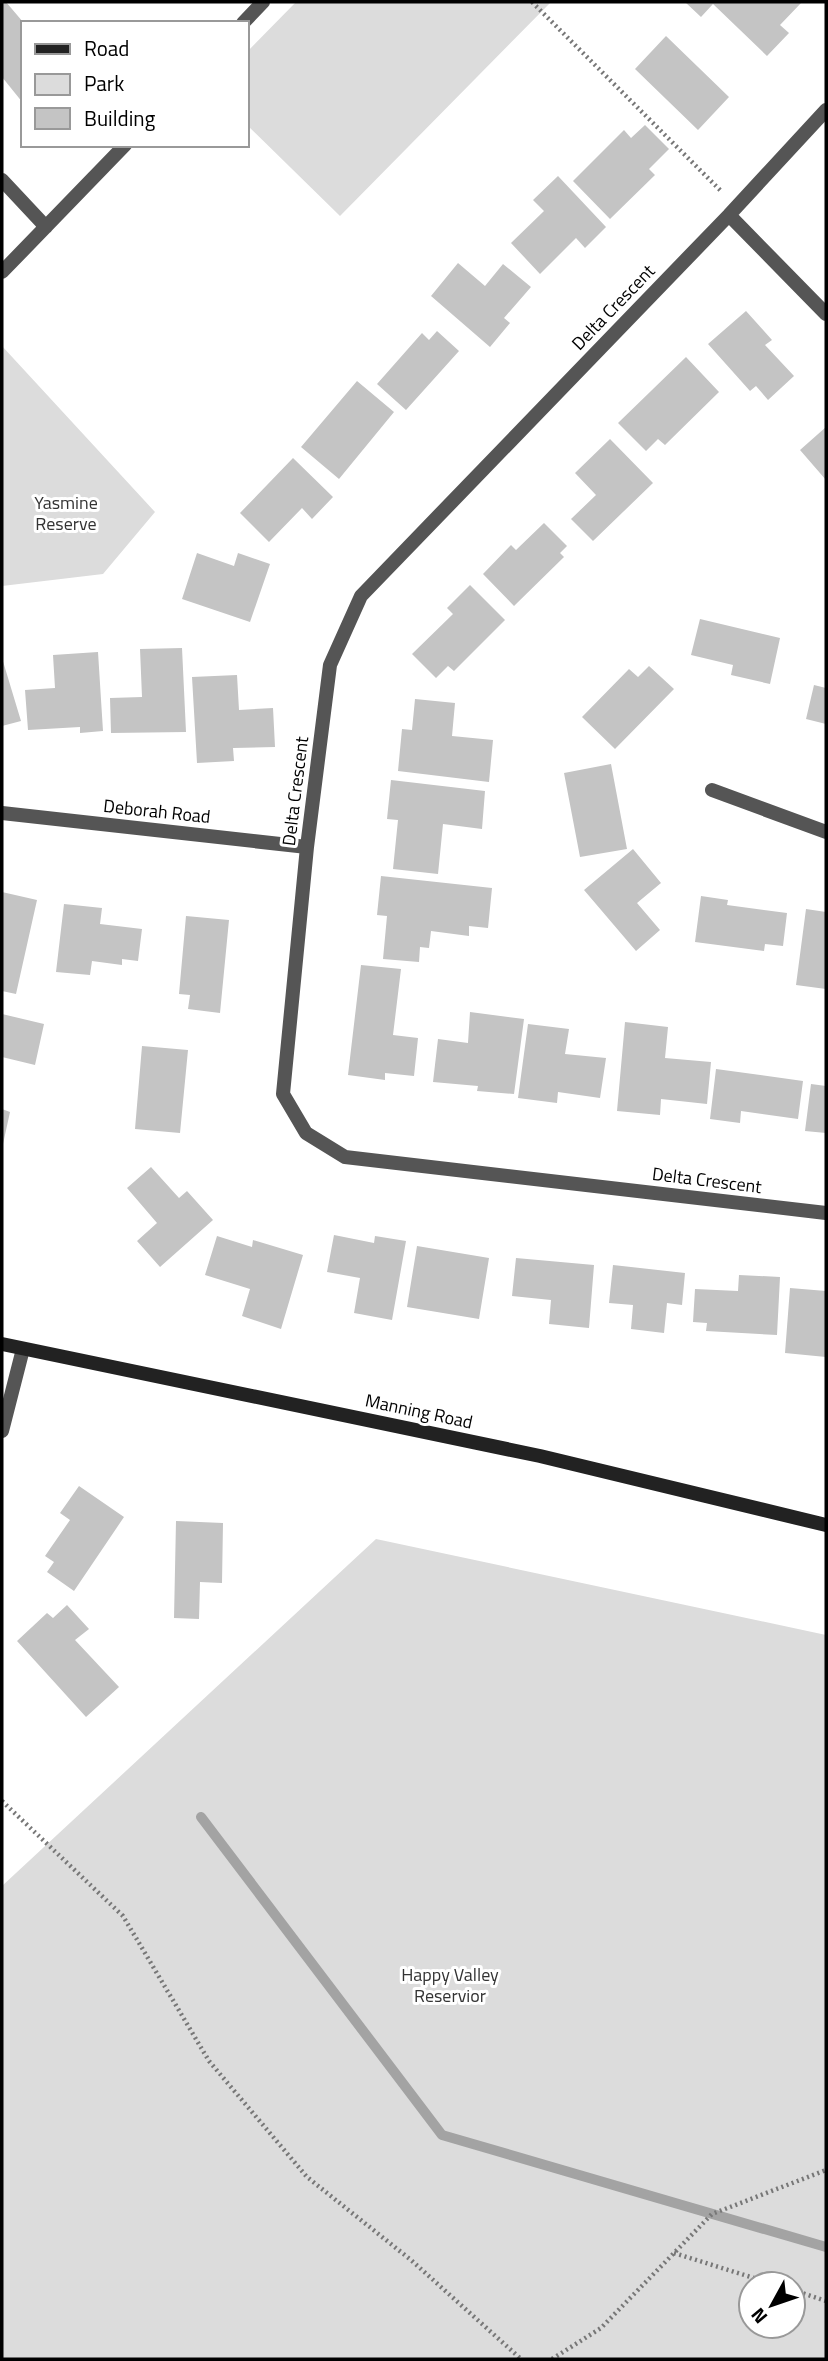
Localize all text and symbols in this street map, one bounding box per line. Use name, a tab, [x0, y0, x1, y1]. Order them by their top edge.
legend	[21, 21, 248, 147]
text: Road	[84, 32, 129, 64]
text: Park	[84, 67, 124, 99]
text: Building	[84, 102, 156, 134]
street label: Delta Crescent	[565, 258, 661, 356]
park label: Yasmine Reserve	[34, 489, 98, 537]
street label: Delta Crescent	[275, 734, 315, 847]
street label: Deborah Road	[102, 792, 212, 830]
street label: Delta Crescent	[651, 1160, 764, 1200]
street label: Manning Road	[363, 1386, 475, 1436]
park label: Happy Valley Reservior	[401, 1961, 499, 2009]
north arrow	[737, 2270, 807, 2340]
text: N	[743, 2302, 774, 2331]

